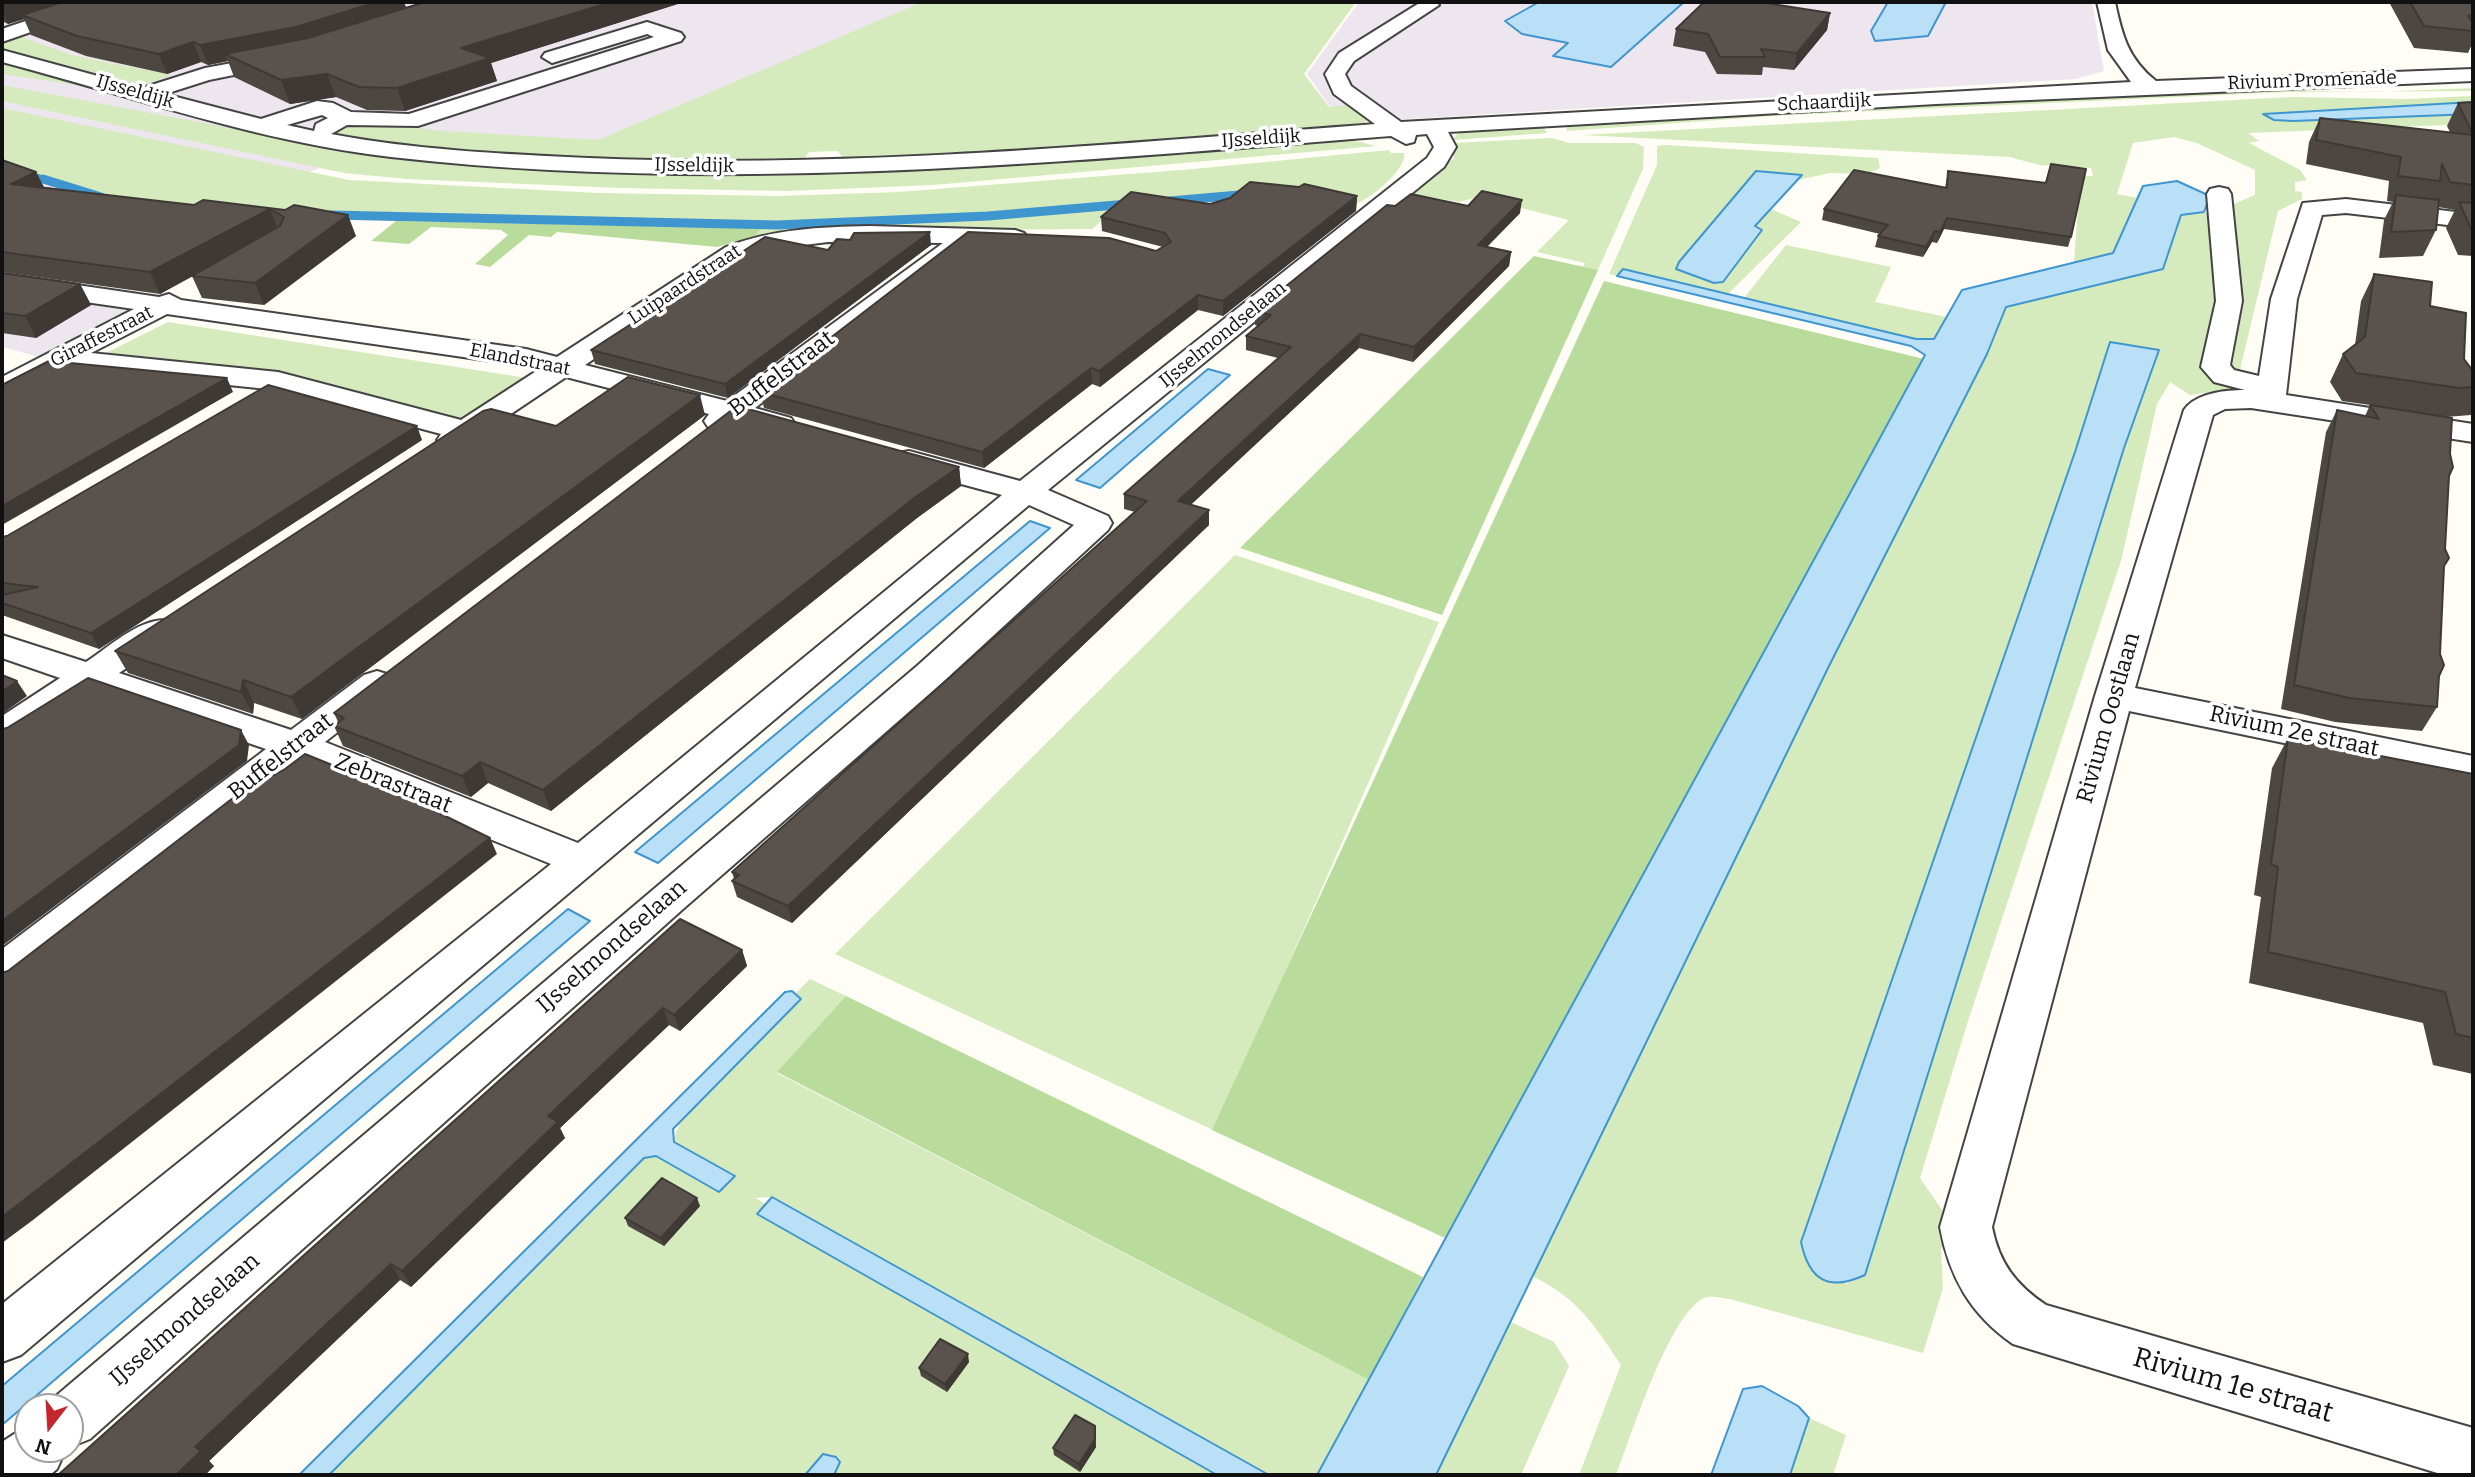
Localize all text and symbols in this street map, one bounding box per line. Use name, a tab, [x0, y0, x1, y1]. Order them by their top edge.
street label: Rivium Promenade	[2227, 67, 2397, 95]
street label: IJsseldijk	[94, 70, 176, 114]
street label: Schaardijk	[1776, 89, 1872, 117]
street label: IJsseldijk	[1221, 125, 1301, 153]
street label: IJsseldijk	[654, 154, 734, 178]
street label: Luipaardstraat	[624, 240, 746, 330]
street label: IJsselmondselaan	[1155, 277, 1291, 393]
street label: Giraffestraat	[47, 301, 157, 373]
street label: Buffelstraat	[724, 325, 840, 423]
street label: Elandstraat	[468, 339, 572, 381]
street label: Rivium Oostlaan	[2071, 630, 2147, 806]
street label: Rivium 2e straat	[2207, 701, 2381, 763]
street label: Buffelstraat	[223, 707, 339, 807]
street label: Zebrastraat	[330, 748, 456, 820]
street label: IJsselmondselaan	[531, 874, 693, 1020]
street label: IJsselmondselaan	[104, 1247, 266, 1393]
street label: Rivium 1e straat	[2129, 1341, 2337, 1431]
north arrow	[14, 1393, 84, 1463]
text: N	[33, 1434, 54, 1460]

